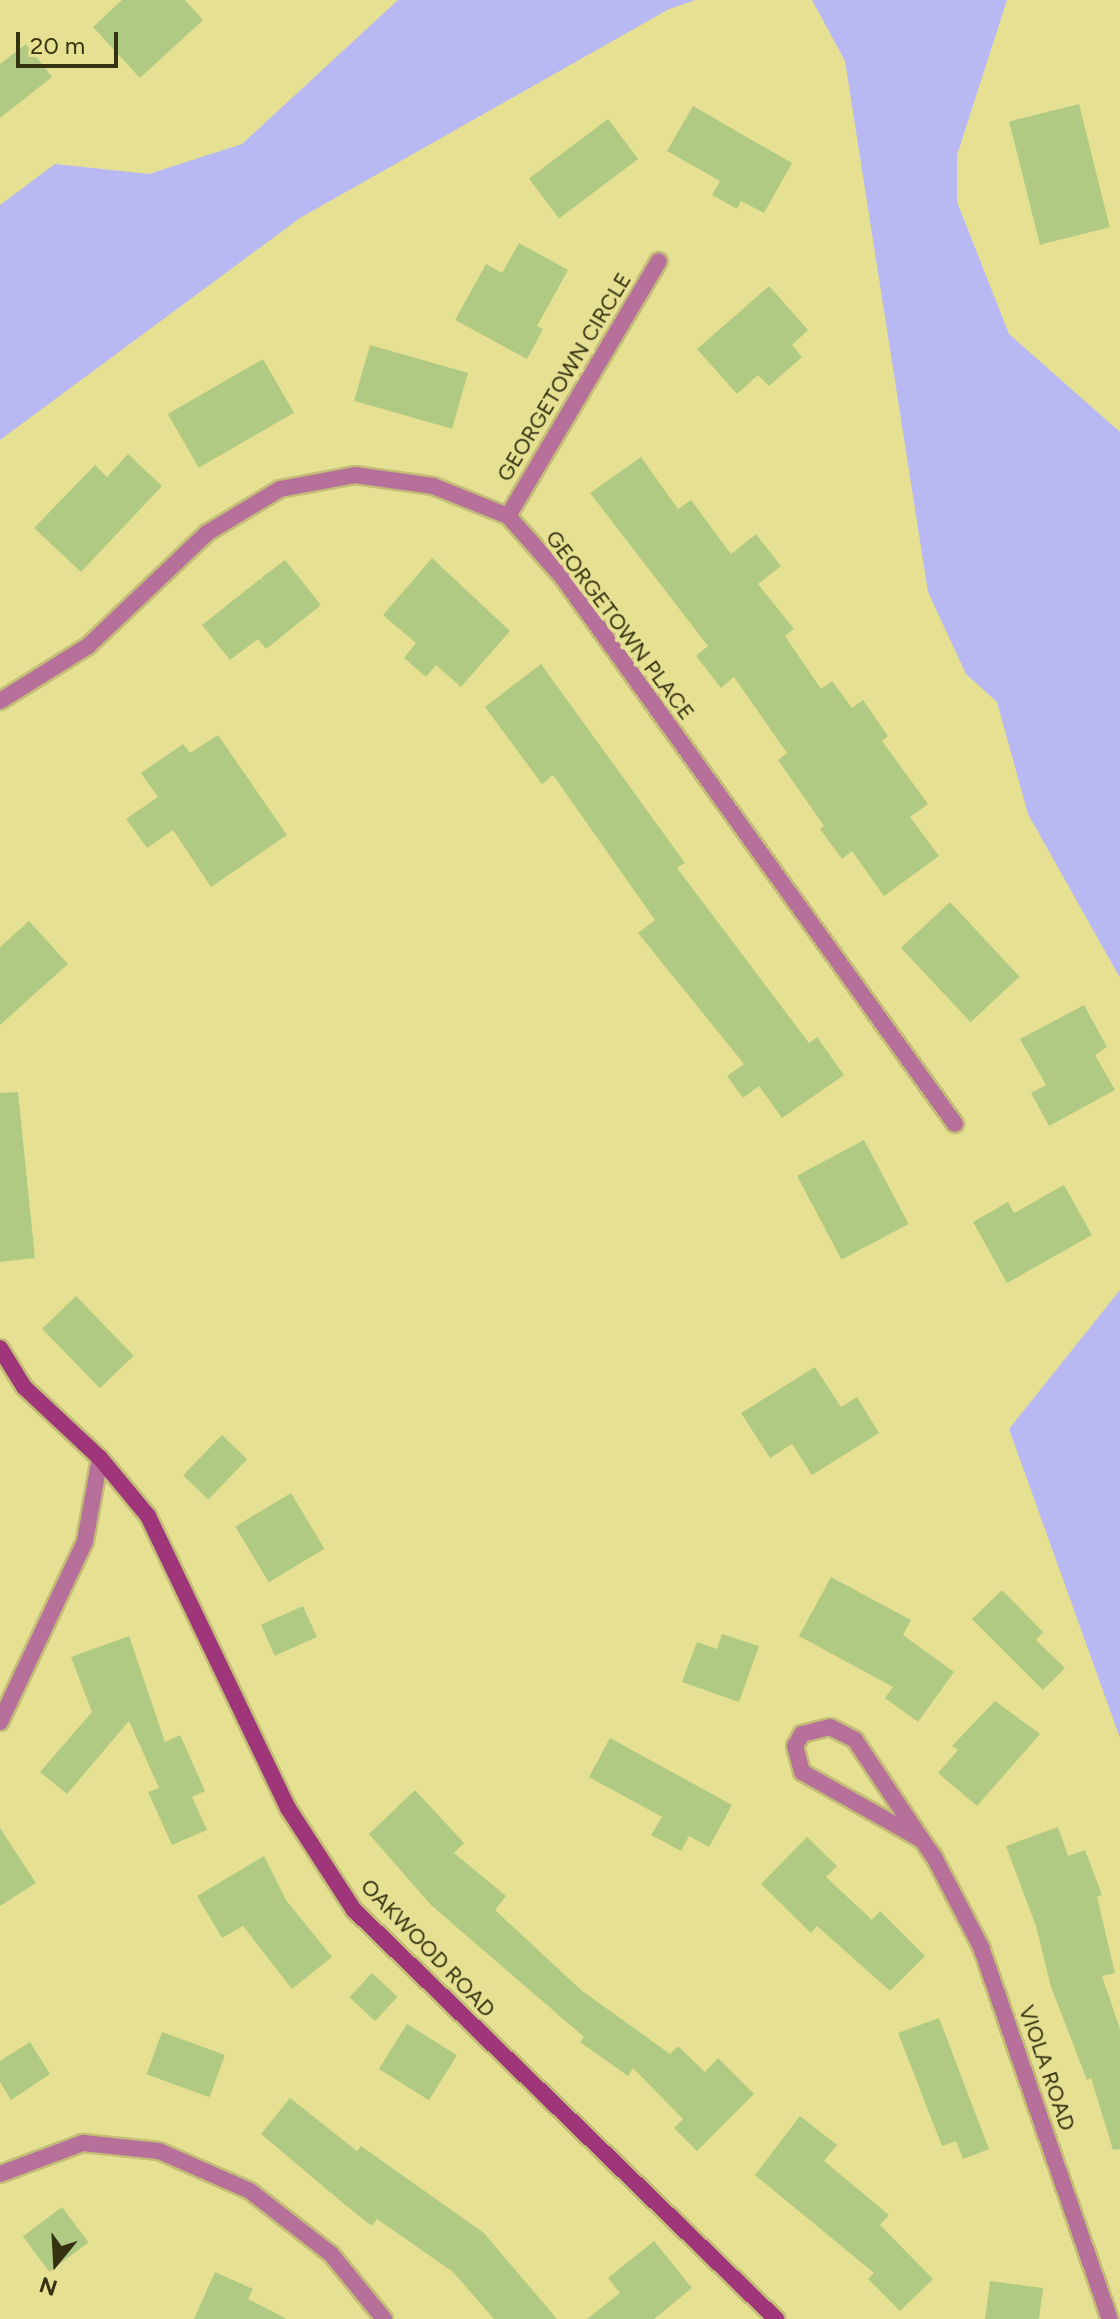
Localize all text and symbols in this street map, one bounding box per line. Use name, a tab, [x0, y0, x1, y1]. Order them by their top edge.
scale bar	[20, 16, 122, 66]
text: 20 m	[30, 31, 85, 60]
street label: GEORGETOWN CIRCLE	[491, 268, 637, 486]
street label: GEORGETOWN PLACE	[540, 525, 700, 725]
street label: OAKWOOD ROAD	[355, 1873, 501, 2023]
street label: VIOLA ROAD	[1013, 2002, 1081, 2134]
north arrow	[16, 2223, 96, 2303]
text: N	[36, 2271, 61, 2302]

